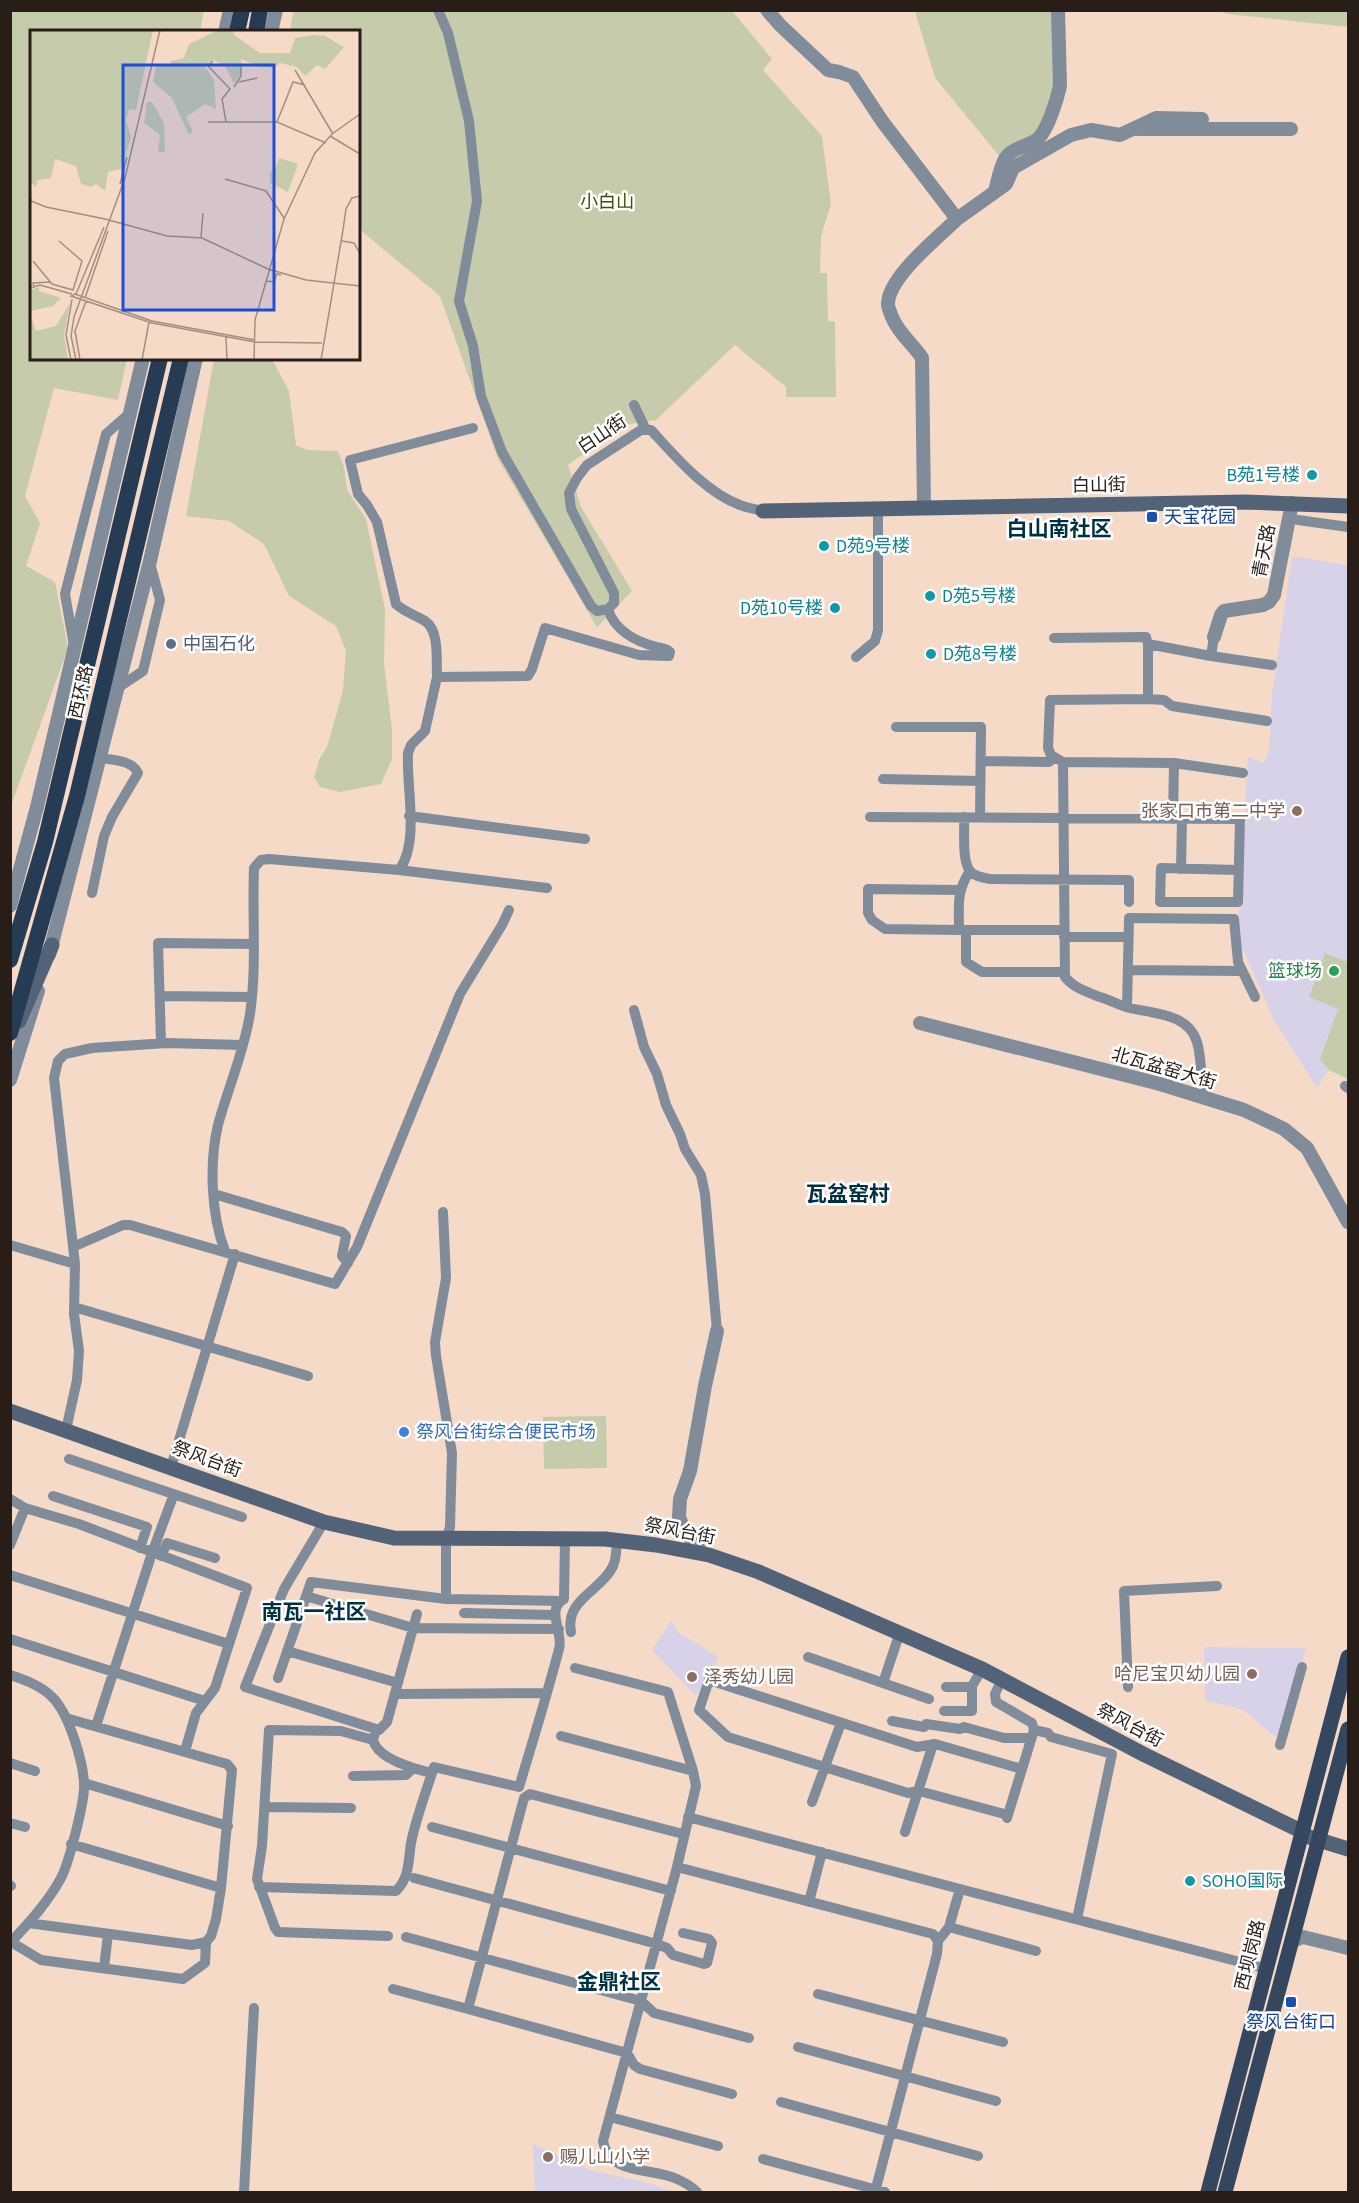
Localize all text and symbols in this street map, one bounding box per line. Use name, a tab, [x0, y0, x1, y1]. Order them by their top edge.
inset map	[30, 30, 360, 360]
park label: 小白山	[580, 190, 634, 215]
street label: 白山街	[573, 409, 632, 460]
place label: B苑1号楼	[1226, 463, 1300, 488]
marker: B苑1号楼	[1305, 468, 1319, 482]
street label: 白山街	[1072, 473, 1126, 498]
place label: 天宝花园	[1164, 505, 1236, 530]
marker: 天宝花园	[1145, 510, 1159, 524]
district label: 白山南社区	[1007, 514, 1112, 544]
street label: 青天路	[1247, 522, 1282, 580]
place label: D苑9号楼	[836, 534, 910, 559]
marker: D苑9号楼	[817, 539, 831, 553]
place label: D苑5号楼	[942, 584, 1016, 609]
marker: D苑5号楼	[923, 589, 937, 603]
place label: D苑10号楼	[740, 596, 823, 621]
marker: D苑10号楼	[828, 601, 842, 615]
place label: 中国石化	[183, 632, 255, 657]
marker: 中国石化	[164, 637, 178, 651]
place label: D苑8号楼	[943, 642, 1017, 667]
marker: D苑8号楼	[924, 647, 938, 661]
street label: 西环路	[63, 663, 100, 721]
place label: 张家口市第二中学	[1141, 799, 1285, 824]
marker: 张家口市第二中学	[1290, 804, 1304, 818]
place label: 篮球场	[1268, 959, 1322, 984]
marker: 篮球场	[1327, 964, 1341, 978]
street label: 北瓦盆窑大街	[1109, 1042, 1219, 1095]
district label: 瓦盆窑村	[806, 1179, 890, 1209]
place label: 祭风台街综合便民市场	[416, 1420, 596, 1445]
marker: 祭风台街综合便民市场	[397, 1425, 411, 1439]
street label: 祭风台街	[169, 1435, 245, 1484]
street label: 祭风台街	[642, 1512, 718, 1551]
district label: 南瓦一社区	[262, 1597, 367, 1627]
place label: 哈尼宝贝幼儿园	[1114, 1662, 1240, 1687]
place label: 泽秀幼儿园	[704, 1665, 794, 1690]
marker: 哈尼宝贝幼儿园	[1245, 1667, 1259, 1681]
marker: 泽秀幼儿园	[685, 1670, 699, 1684]
street label: 祭风台街	[1092, 1698, 1167, 1753]
place label: SOHO国际	[1202, 1869, 1283, 1894]
marker: SOHO国际	[1183, 1874, 1197, 1888]
street label: 西坝岗路	[1230, 1917, 1271, 1993]
district label: 金鼎社区	[577, 1967, 661, 1997]
marker: 祭风台街口	[1284, 1995, 1298, 2009]
place label: 祭风台街口	[1246, 2010, 1336, 2035]
place label: 赐儿山小学	[560, 2145, 650, 2170]
marker: 赐儿山小学	[541, 2150, 555, 2164]

